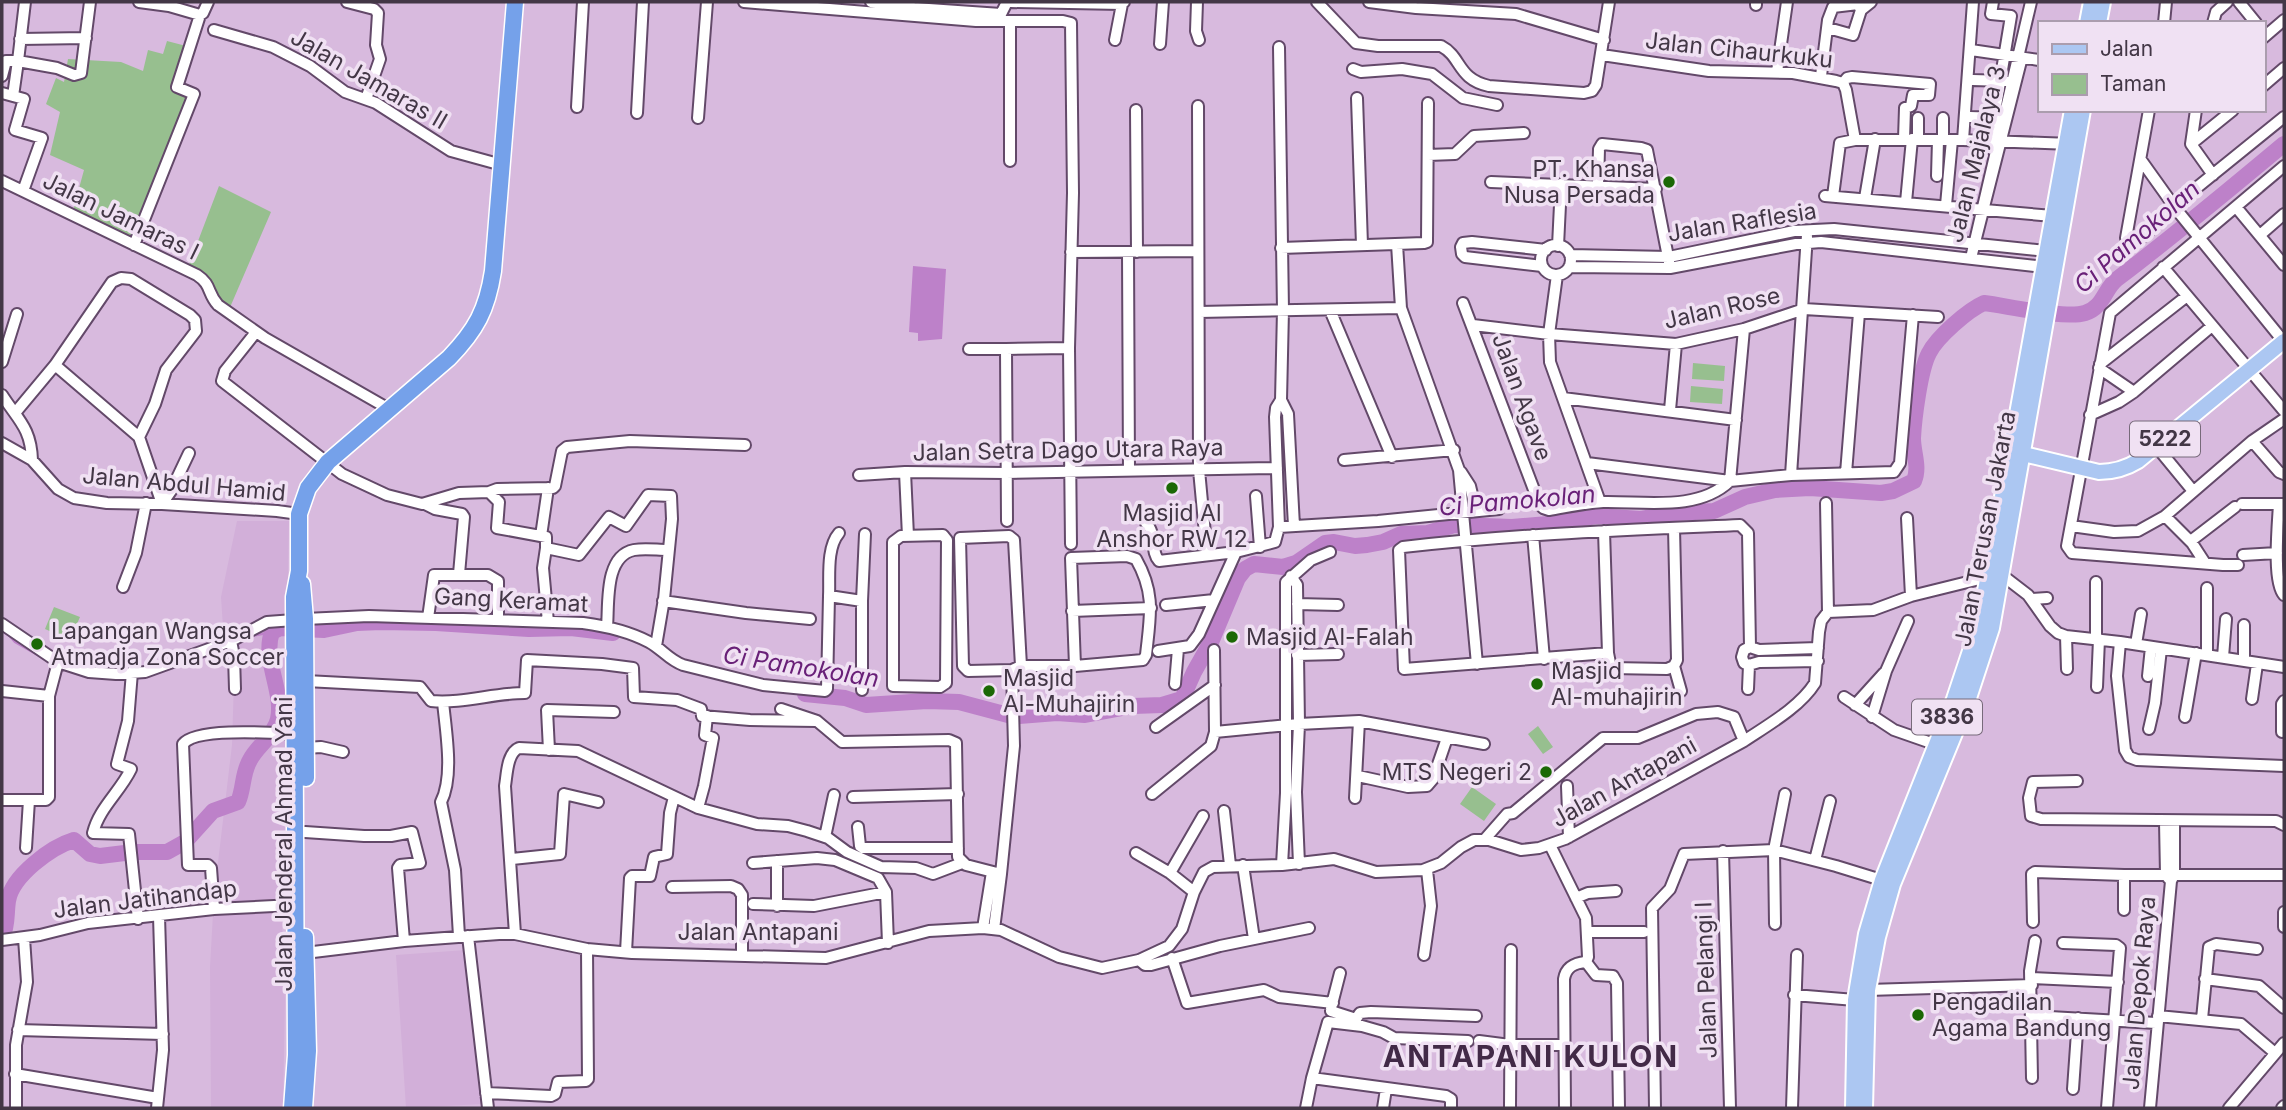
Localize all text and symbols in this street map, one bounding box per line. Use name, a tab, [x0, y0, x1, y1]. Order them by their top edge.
legend	[2038, 21, 2265, 112]
street label: Jalan Jamaras II	[286, 23, 452, 135]
street label: Jalan Cihaurkuku	[1644, 26, 1834, 74]
text: Jalan	[2100, 36, 2153, 61]
street label: Jalan Majalaya 3	[1940, 63, 2012, 245]
text: Taman	[2100, 71, 2166, 96]
place label: PT. Khansa Nusa Persada	[1504, 155, 1655, 209]
street label: Jalan Jamaras I	[38, 166, 204, 266]
marker: PT. Khansa Nusa Persada	[1661, 174, 1677, 190]
water label: Ci Pamokolan	[2068, 174, 2206, 299]
street label: Jalan Raflesia	[1666, 196, 1818, 248]
street label: Jalan Rose	[1661, 281, 1783, 335]
street label: Jalan Agave	[1486, 330, 1558, 464]
street label: Jalan Terusan Jakarta	[1948, 409, 2022, 649]
road number: 5222	[2130, 422, 2200, 457]
street label: Jalan Setra Dago Utara Raya	[912, 433, 1224, 467]
street label: Jalan Abdul Hamid	[81, 461, 287, 507]
water label: Ci Pamokolan	[1437, 479, 1597, 522]
marker: Masjid Al Anshor RW 12	[1164, 480, 1180, 496]
place label: Masjid Al Anshor RW 12	[1096, 499, 1248, 553]
street label: Gang Keramat	[433, 582, 589, 618]
place label: Lapangan Wangsa Atmadja Zona Soccer	[51, 617, 285, 671]
place label: Masjid Al-Falah	[1246, 623, 1414, 651]
marker: Masjid Al-Falah	[1224, 629, 1240, 645]
marker: Lapangan Wangsa Atmadja Zona Soccer	[29, 636, 45, 652]
water label: Ci Pamokolan	[721, 640, 881, 693]
place label: Masjid Al-muhajirin	[1551, 657, 1683, 711]
place label: Masjid Al-Muhajirin	[1003, 664, 1135, 718]
marker: Masjid Al-muhajirin	[1529, 676, 1545, 692]
marker: Masjid Al-Muhajirin	[981, 683, 997, 699]
street label: Jalan Jenderal Ahmad Yani	[270, 697, 298, 991]
road number: 3836	[1912, 700, 1982, 734]
street label: Jalan Antapani	[1547, 731, 1701, 833]
place label: MTS Negeri 2	[1382, 758, 1532, 786]
marker: MTS Negeri 2	[1538, 764, 1554, 780]
street label: Jalan Jatihandap	[52, 874, 238, 924]
street label: Jalan Depok Raya	[2117, 895, 2161, 1091]
street label: Jalan Pelangi I	[1689, 901, 1723, 1059]
street label: Jalan Antapani	[678, 918, 838, 946]
place label: Pengadilan Agama Bandung	[1932, 988, 2111, 1042]
marker: Pengadilan Agama Bandung	[1910, 1007, 1926, 1023]
district label: ANTAPANI KULON	[1383, 1038, 1679, 1074]

